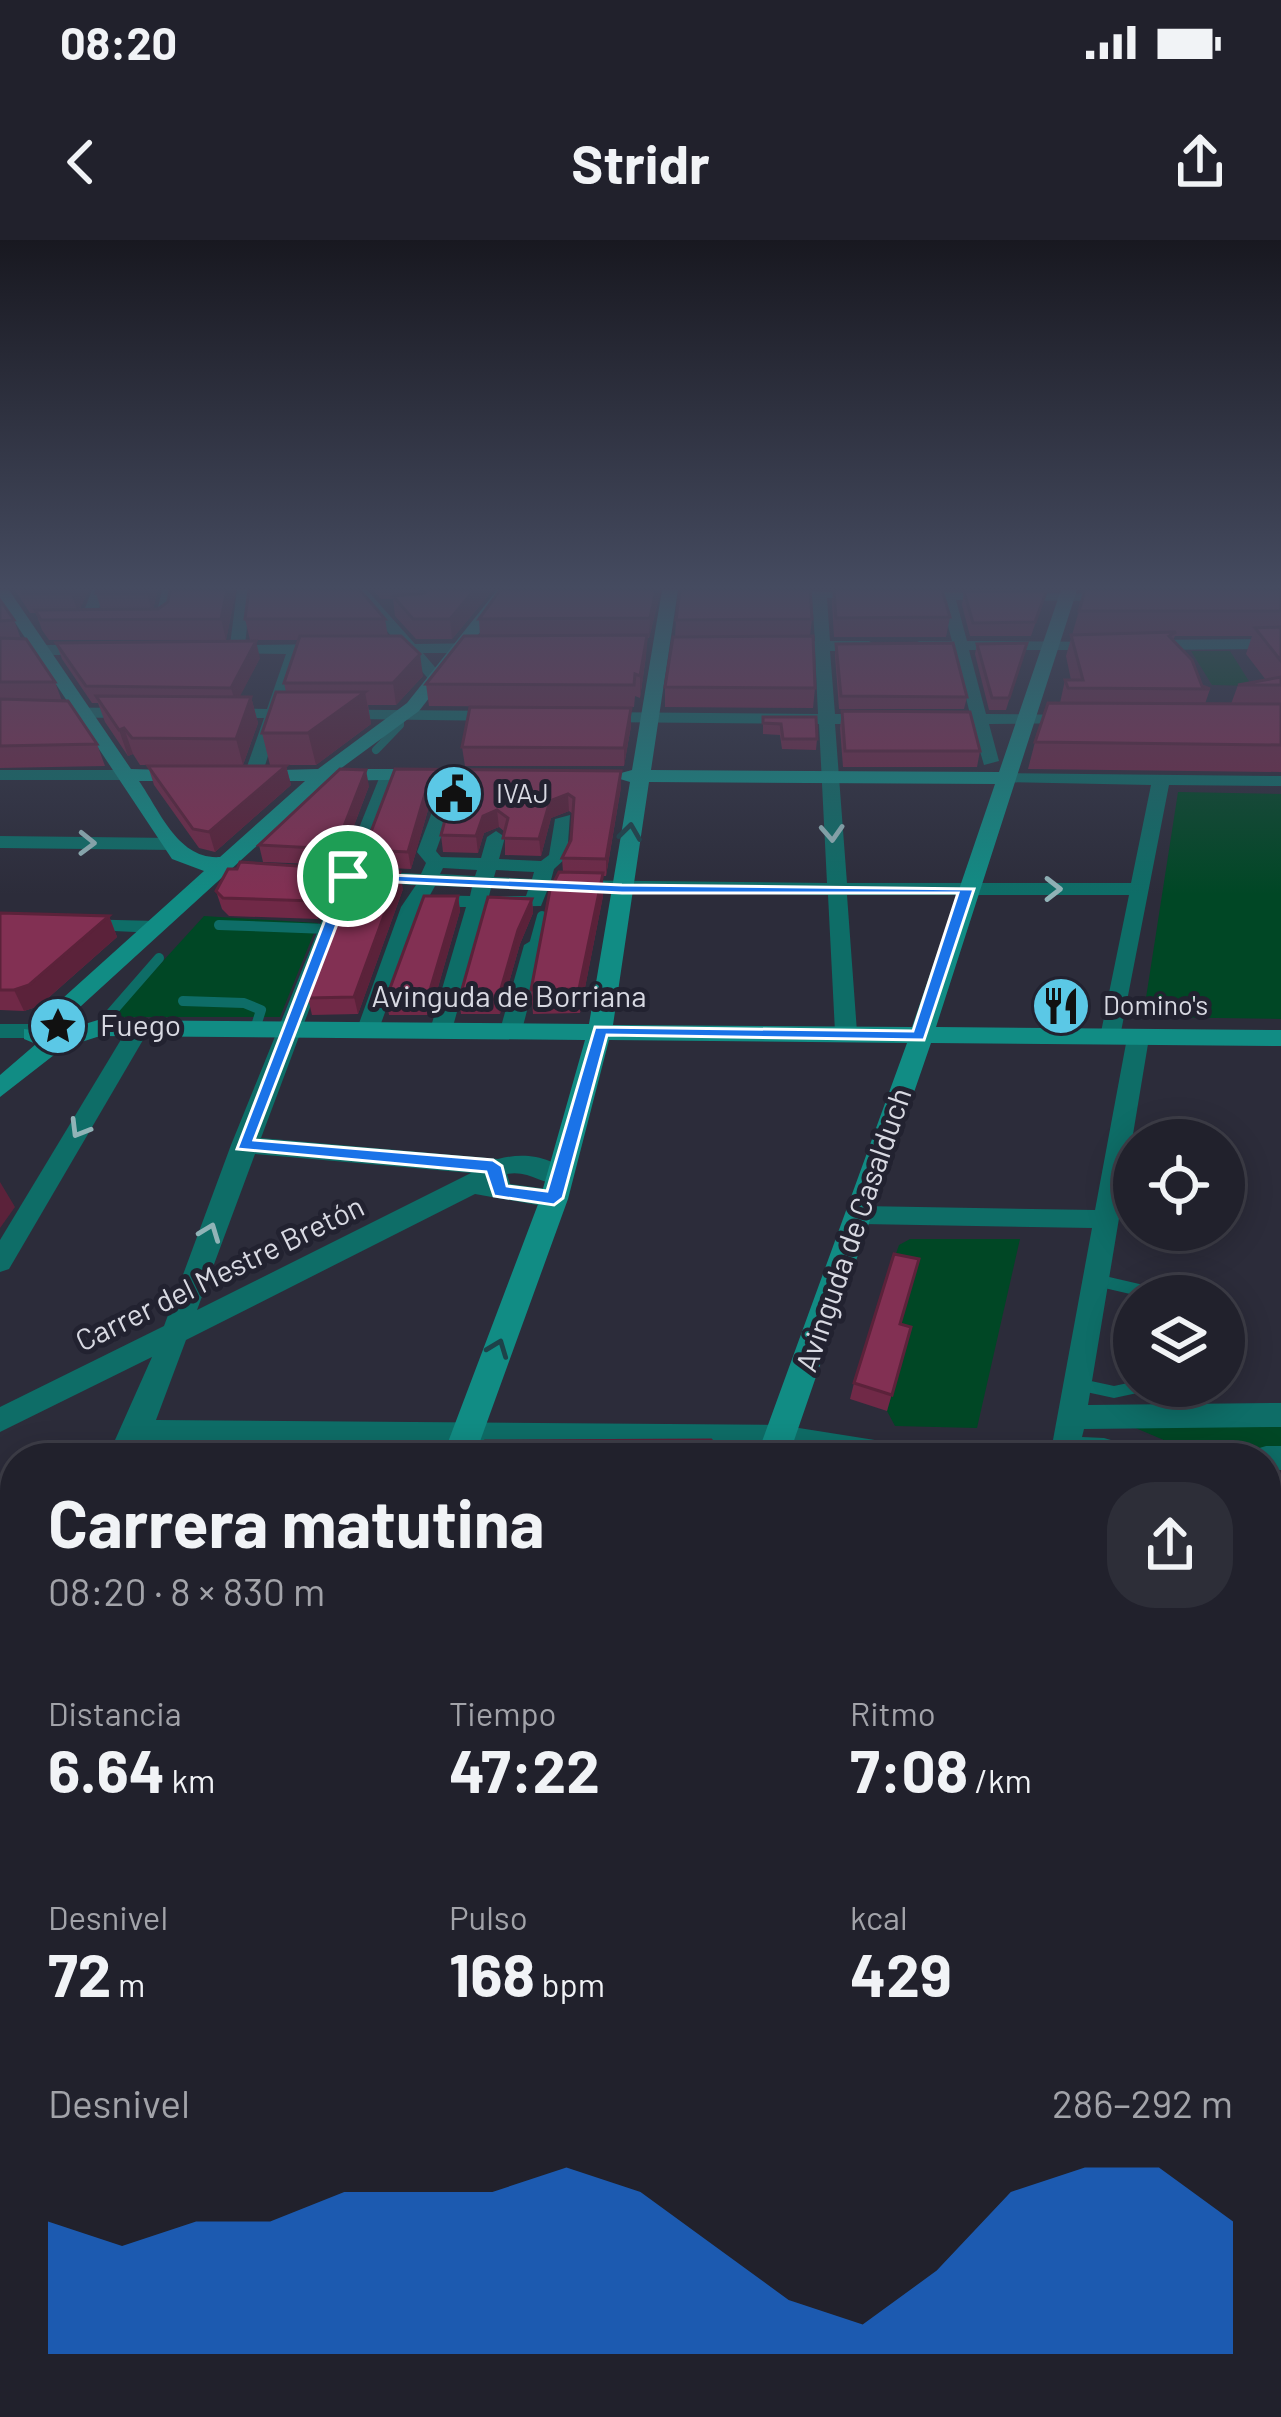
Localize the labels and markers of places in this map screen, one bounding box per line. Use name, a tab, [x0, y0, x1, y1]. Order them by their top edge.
public building icon: IVAJ	[423, 763, 485, 825]
place label: IVAJ	[496, 776, 549, 808]
pin	[297, 825, 399, 927]
restaurant icon: Domino's	[1030, 975, 1092, 1037]
place label: Domino's	[1103, 988, 1208, 1020]
place icon: Fuego	[27, 995, 89, 1057]
place label: Fuego	[100, 1006, 181, 1042]

